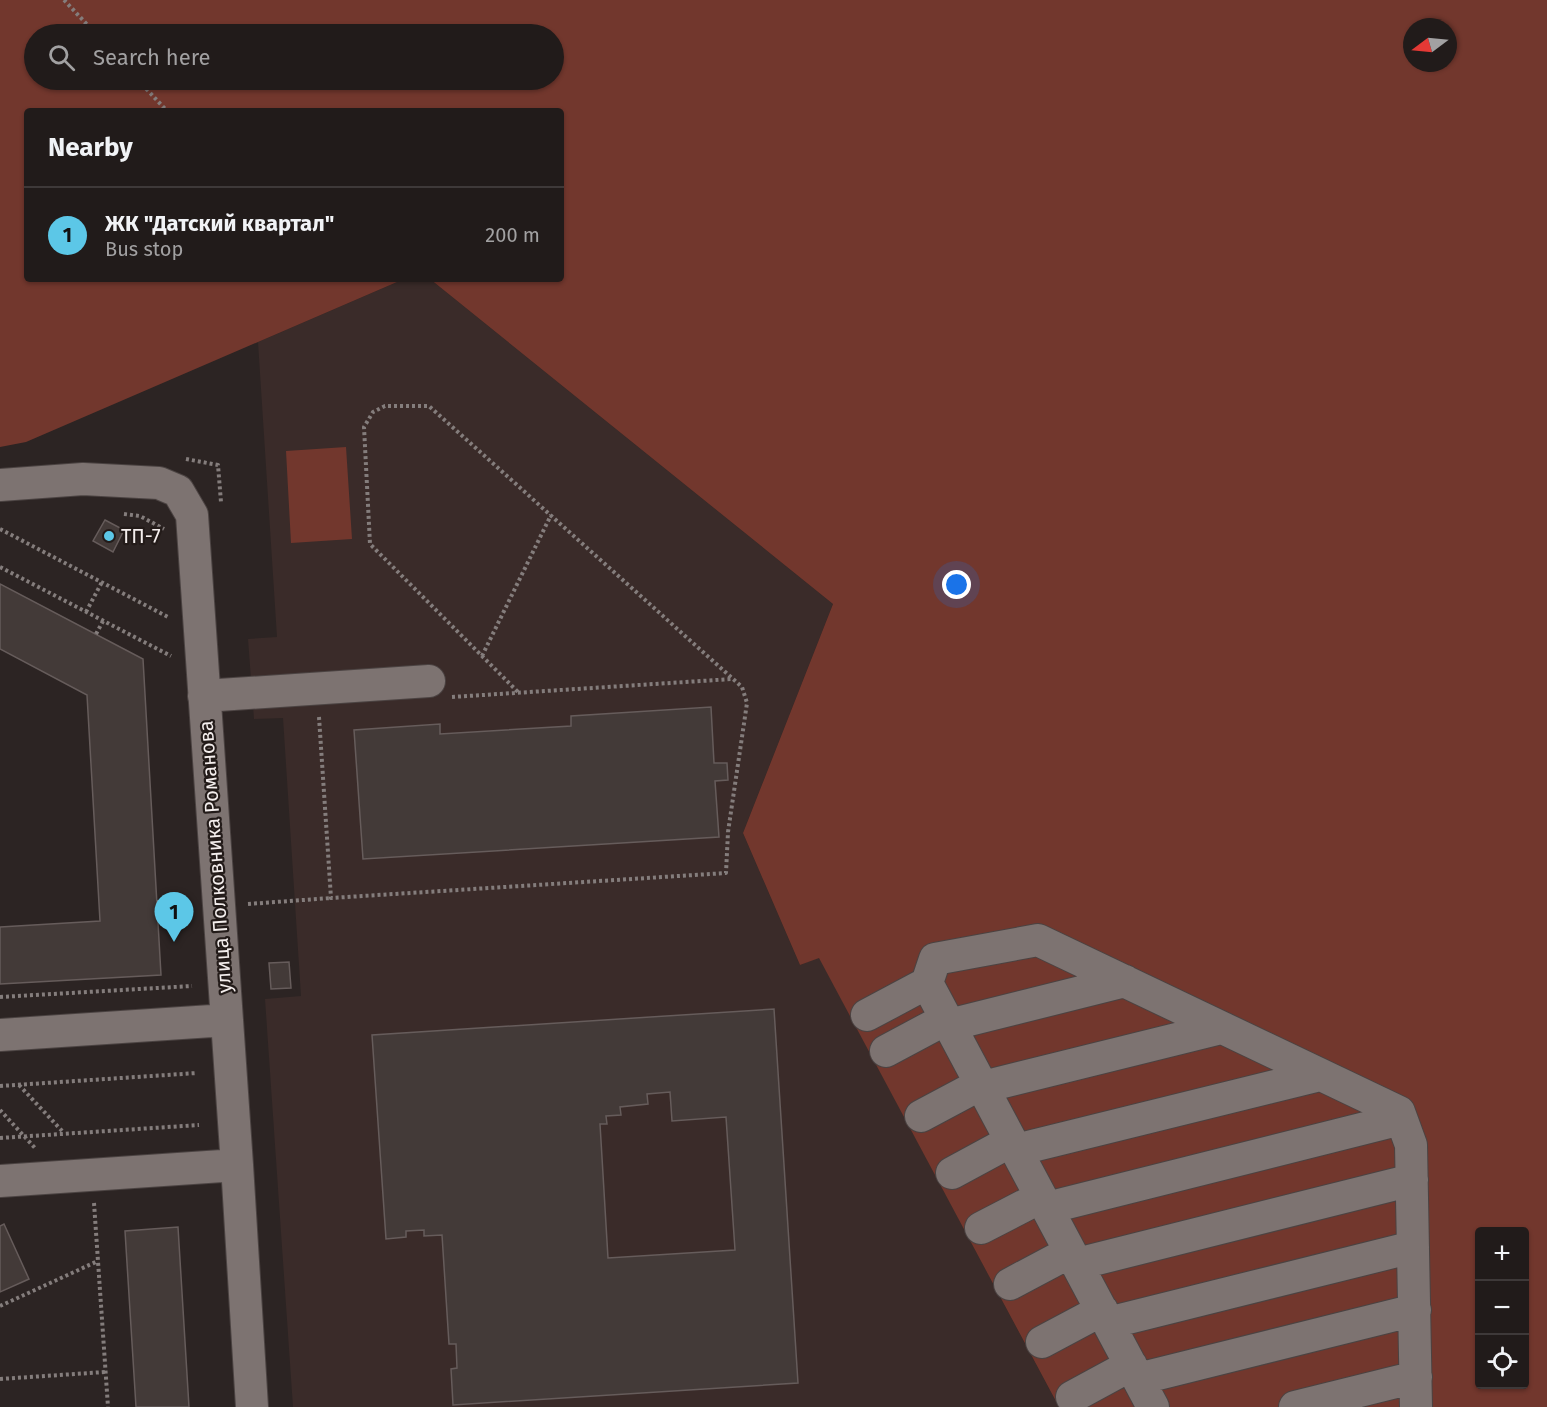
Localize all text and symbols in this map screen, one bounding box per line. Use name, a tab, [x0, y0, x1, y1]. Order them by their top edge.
north arrow	[1403, 18, 1457, 72]
search box	[24, 24, 564, 90]
icon: search	[45, 41, 78, 74]
text: Search here	[93, 44, 211, 71]
text: Nearby	[48, 132, 133, 163]
text: ЖК "Датский квартал"	[105, 210, 334, 237]
text: 1	[63, 223, 72, 247]
text: 200 m	[485, 223, 540, 247]
text: Bus stop	[105, 237, 183, 261]
place label: ТП-7	[121, 524, 161, 548]
marker: ТП-7	[102, 529, 116, 543]
your location	[942, 570, 971, 599]
street label: улица Полковника Романова	[193, 720, 237, 994]
pin: 1	[154, 892, 194, 942]
map controls	[1475, 1227, 1529, 1389]
button: +	[1475, 1227, 1529, 1281]
button: −	[1475, 1281, 1529, 1335]
button: locate	[1475, 1335, 1529, 1389]

